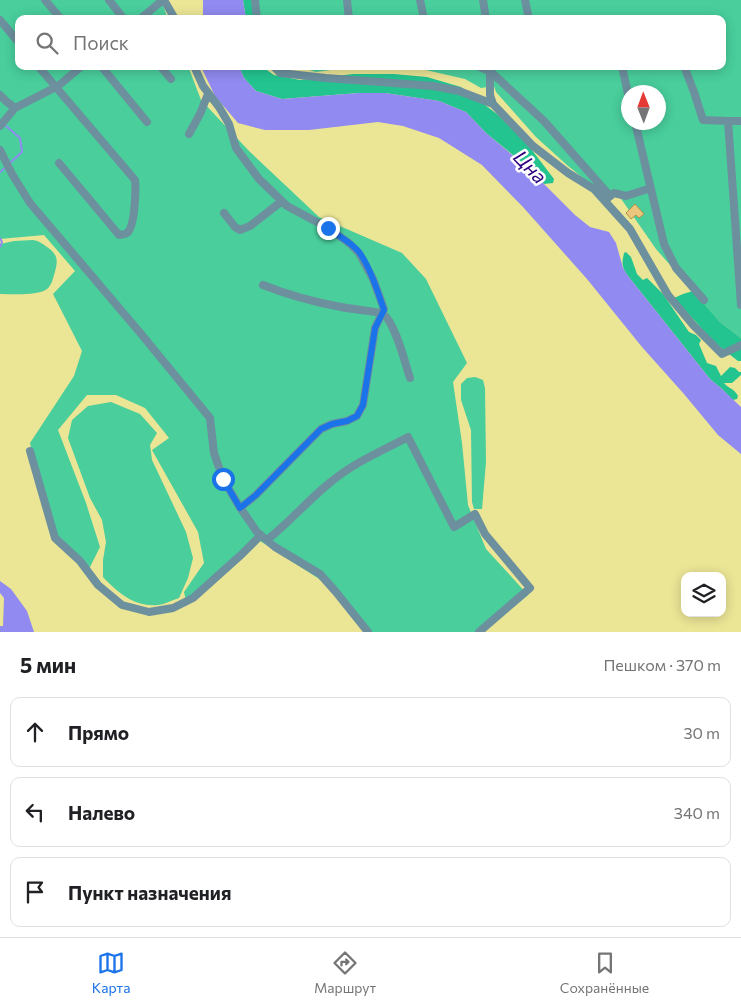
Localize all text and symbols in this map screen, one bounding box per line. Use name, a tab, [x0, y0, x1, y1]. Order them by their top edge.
search box	[15, 15, 726, 70]
icon: search	[33, 29, 61, 57]
text: Поиск	[73, 31, 129, 54]
north arrow	[621, 85, 666, 130]
water label: Цна	[509, 145, 552, 188]
route end	[317, 217, 340, 240]
route start	[212, 468, 235, 491]
map controls	[681, 572, 726, 617]
button: layers	[681, 572, 726, 617]
text: 5 мин	[20, 652, 76, 677]
text: Пешком · 370 m	[603, 655, 721, 674]
icon: ahead	[21, 718, 49, 746]
text: Прямо	[68, 721, 129, 744]
text: 30 m	[683, 723, 720, 742]
icon: left	[21, 798, 49, 826]
text: Налево	[68, 801, 135, 824]
text: 340 m	[674, 803, 720, 822]
icon: arrive	[21, 878, 49, 906]
text: Пункт назначения	[68, 881, 231, 904]
tab: Карта	[92, 949, 130, 996]
tab: Маршрут	[314, 949, 376, 996]
tab: Сохранённые	[560, 949, 649, 996]

